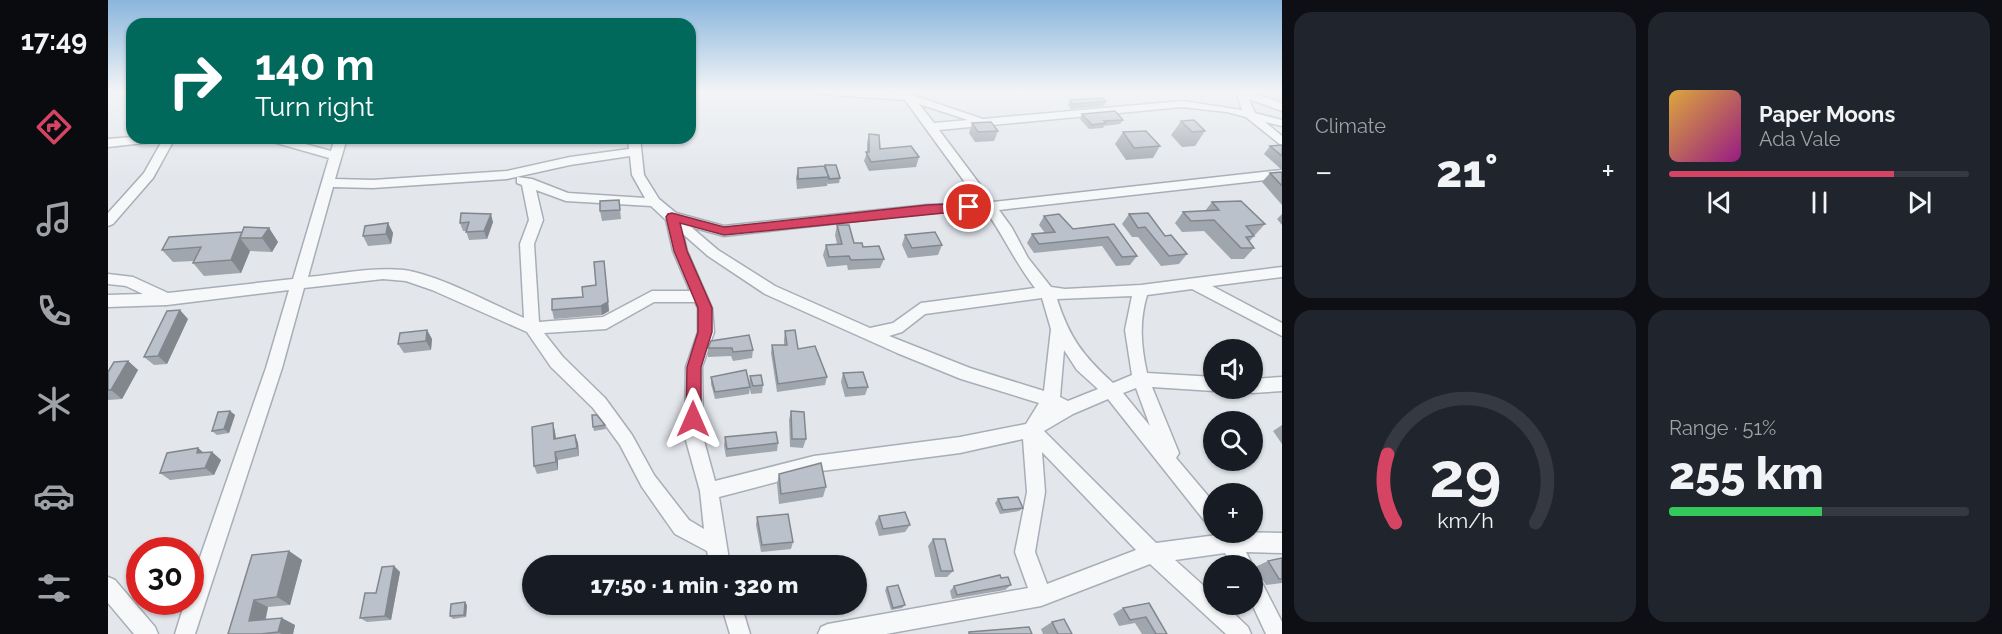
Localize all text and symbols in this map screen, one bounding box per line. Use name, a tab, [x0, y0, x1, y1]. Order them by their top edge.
text: 17:49	[21, 25, 87, 56]
text: 140 m	[255, 41, 375, 90]
icon: right	[156, 42, 234, 120]
text: Turn right	[255, 91, 374, 122]
text: Paper Moons	[1759, 101, 1895, 127]
icon: directions	[33, 106, 75, 148]
text: Climate	[1315, 114, 1386, 138]
text: Ada Vale	[1759, 127, 1841, 151]
text: 21°	[1436, 145, 1498, 198]
text: −	[1315, 152, 1333, 191]
text: +	[1601, 152, 1615, 191]
pin	[943, 181, 994, 232]
icon: previous	[1703, 186, 1736, 219]
icon: pause	[1803, 186, 1836, 219]
icon: next	[1903, 186, 1936, 219]
icon: arrive	[952, 190, 985, 223]
icon: music	[33, 198, 75, 240]
icon: phone	[33, 290, 75, 332]
map controls	[1203, 339, 1263, 615]
button: sound	[1203, 339, 1263, 399]
icon: climate	[33, 383, 75, 425]
position arrow	[661, 387, 725, 451]
button: search	[1203, 411, 1263, 471]
text: Range · 51%	[1669, 416, 1776, 440]
text: 29	[1429, 438, 1501, 512]
text: 255 km	[1669, 447, 1824, 500]
icon: car	[33, 475, 75, 517]
button: +	[1203, 483, 1263, 543]
text: km/h	[1437, 508, 1493, 533]
speed limit sign: 30	[126, 537, 204, 615]
button: −	[1203, 555, 1263, 615]
icon: filters	[33, 567, 75, 609]
text: 17:50 · 1 min · 320 m	[591, 572, 798, 598]

